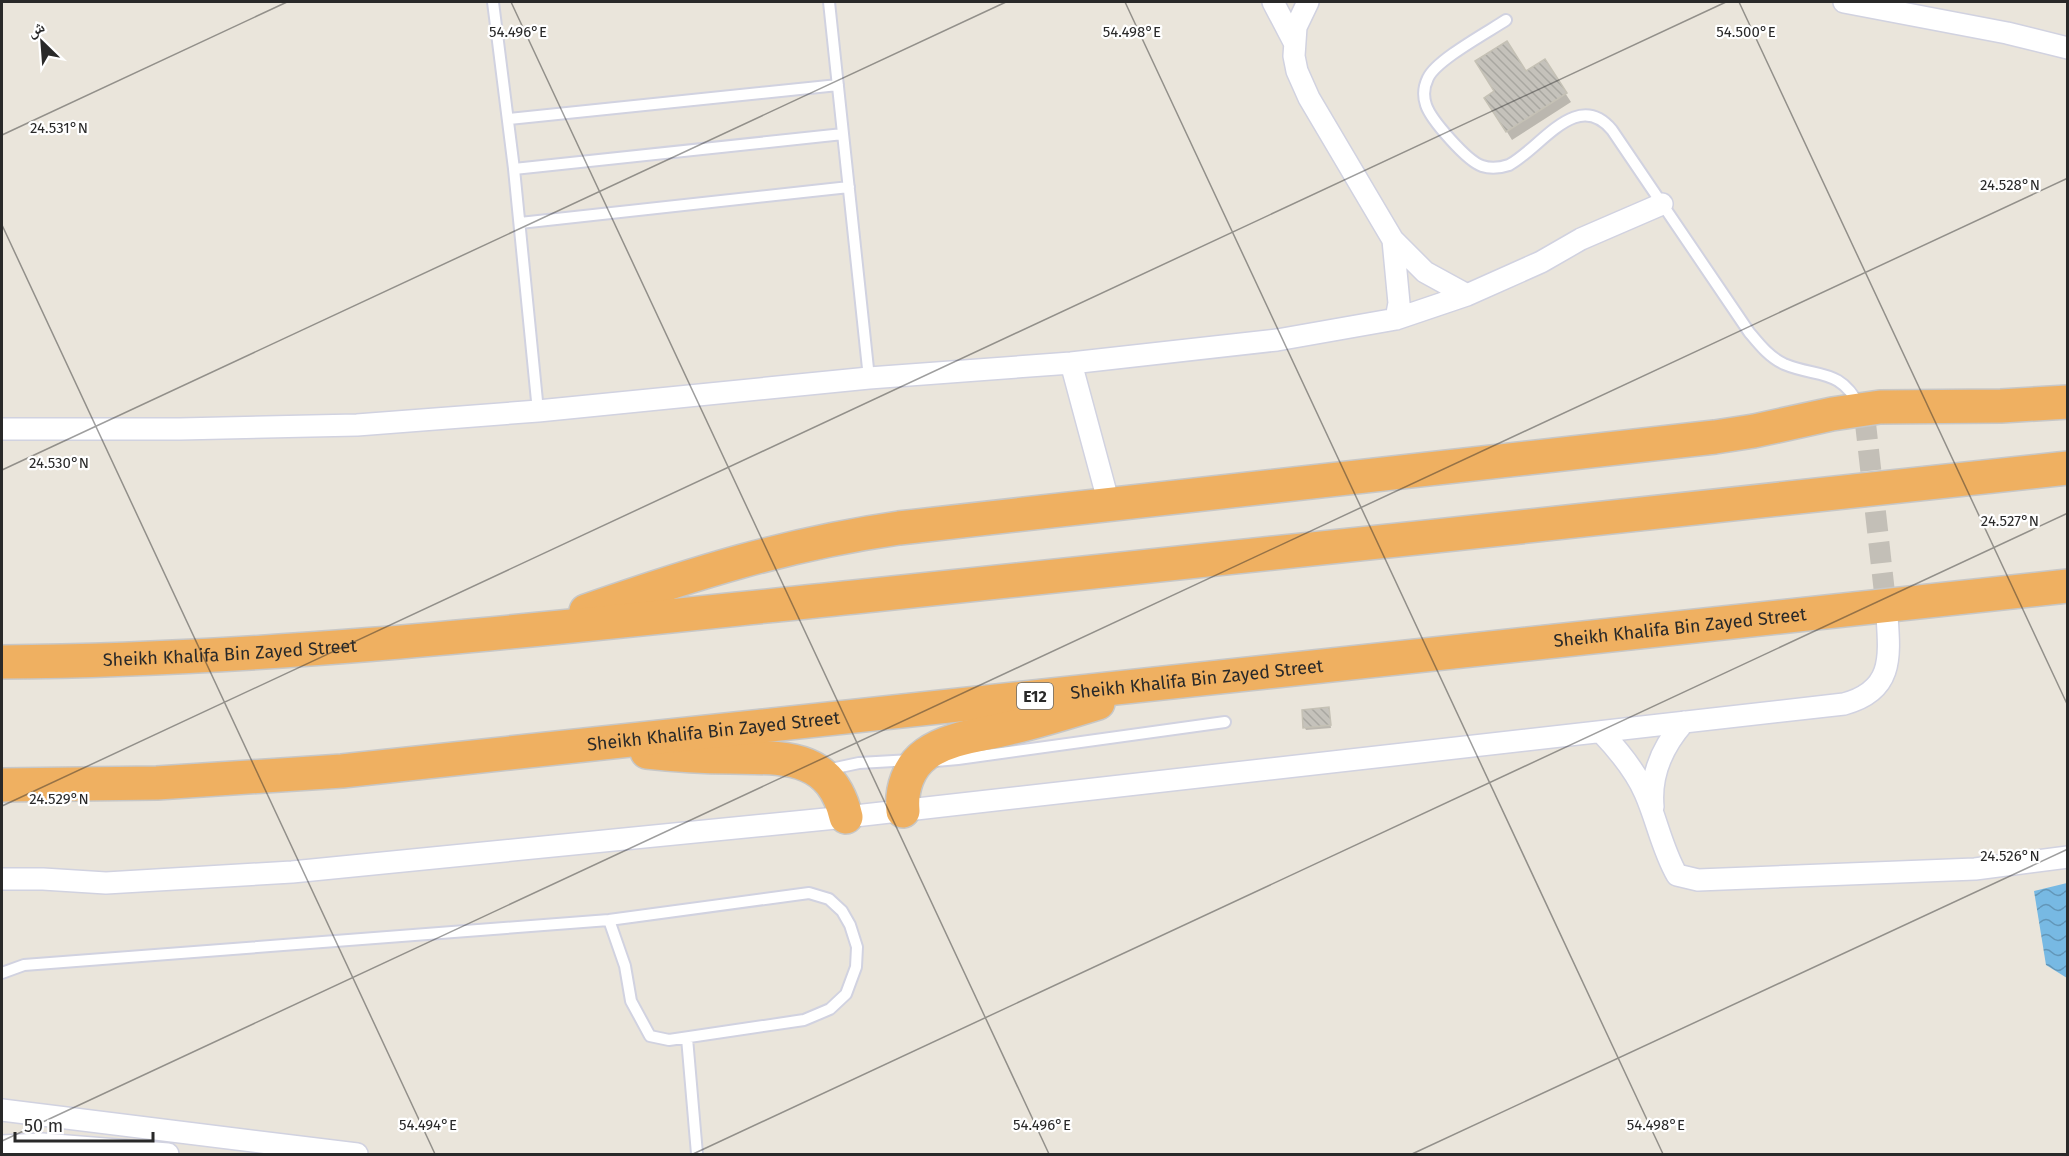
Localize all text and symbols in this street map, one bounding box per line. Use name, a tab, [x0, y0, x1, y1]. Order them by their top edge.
north arrow	[12, 12, 72, 72]
text: ش	[24, 17, 48, 41]
text: 54.496°E	[489, 23, 547, 41]
text: 54.498°E	[1103, 23, 1161, 41]
text: 54.500°E	[1716, 23, 1776, 41]
text: 24.531°N	[30, 119, 88, 137]
text: 24.528°N	[1980, 176, 2040, 194]
text: 24.530°N	[29, 454, 89, 472]
text: 24.527°N	[1981, 512, 2039, 530]
street label: Sheikh Khalifa Bin Zayed Street	[1552, 603, 1808, 652]
street label: Sheikh Khalifa Bin Zayed Street	[102, 635, 358, 671]
street label: Sheikh Khalifa Bin Zayed Street	[1069, 655, 1325, 704]
road number: E12	[1017, 683, 1053, 709]
street label: Sheikh Khalifa Bin Zayed Street	[586, 707, 842, 756]
text: 24.529°N	[29, 790, 89, 808]
text: 24.526°N	[1980, 847, 2040, 865]
scale bar	[15, 1105, 153, 1143]
text: 50 m	[24, 1115, 63, 1137]
text: 54.494°E	[399, 1116, 457, 1134]
text: 54.496°E	[1013, 1116, 1071, 1134]
text: 54.498°E	[1627, 1116, 1685, 1134]

